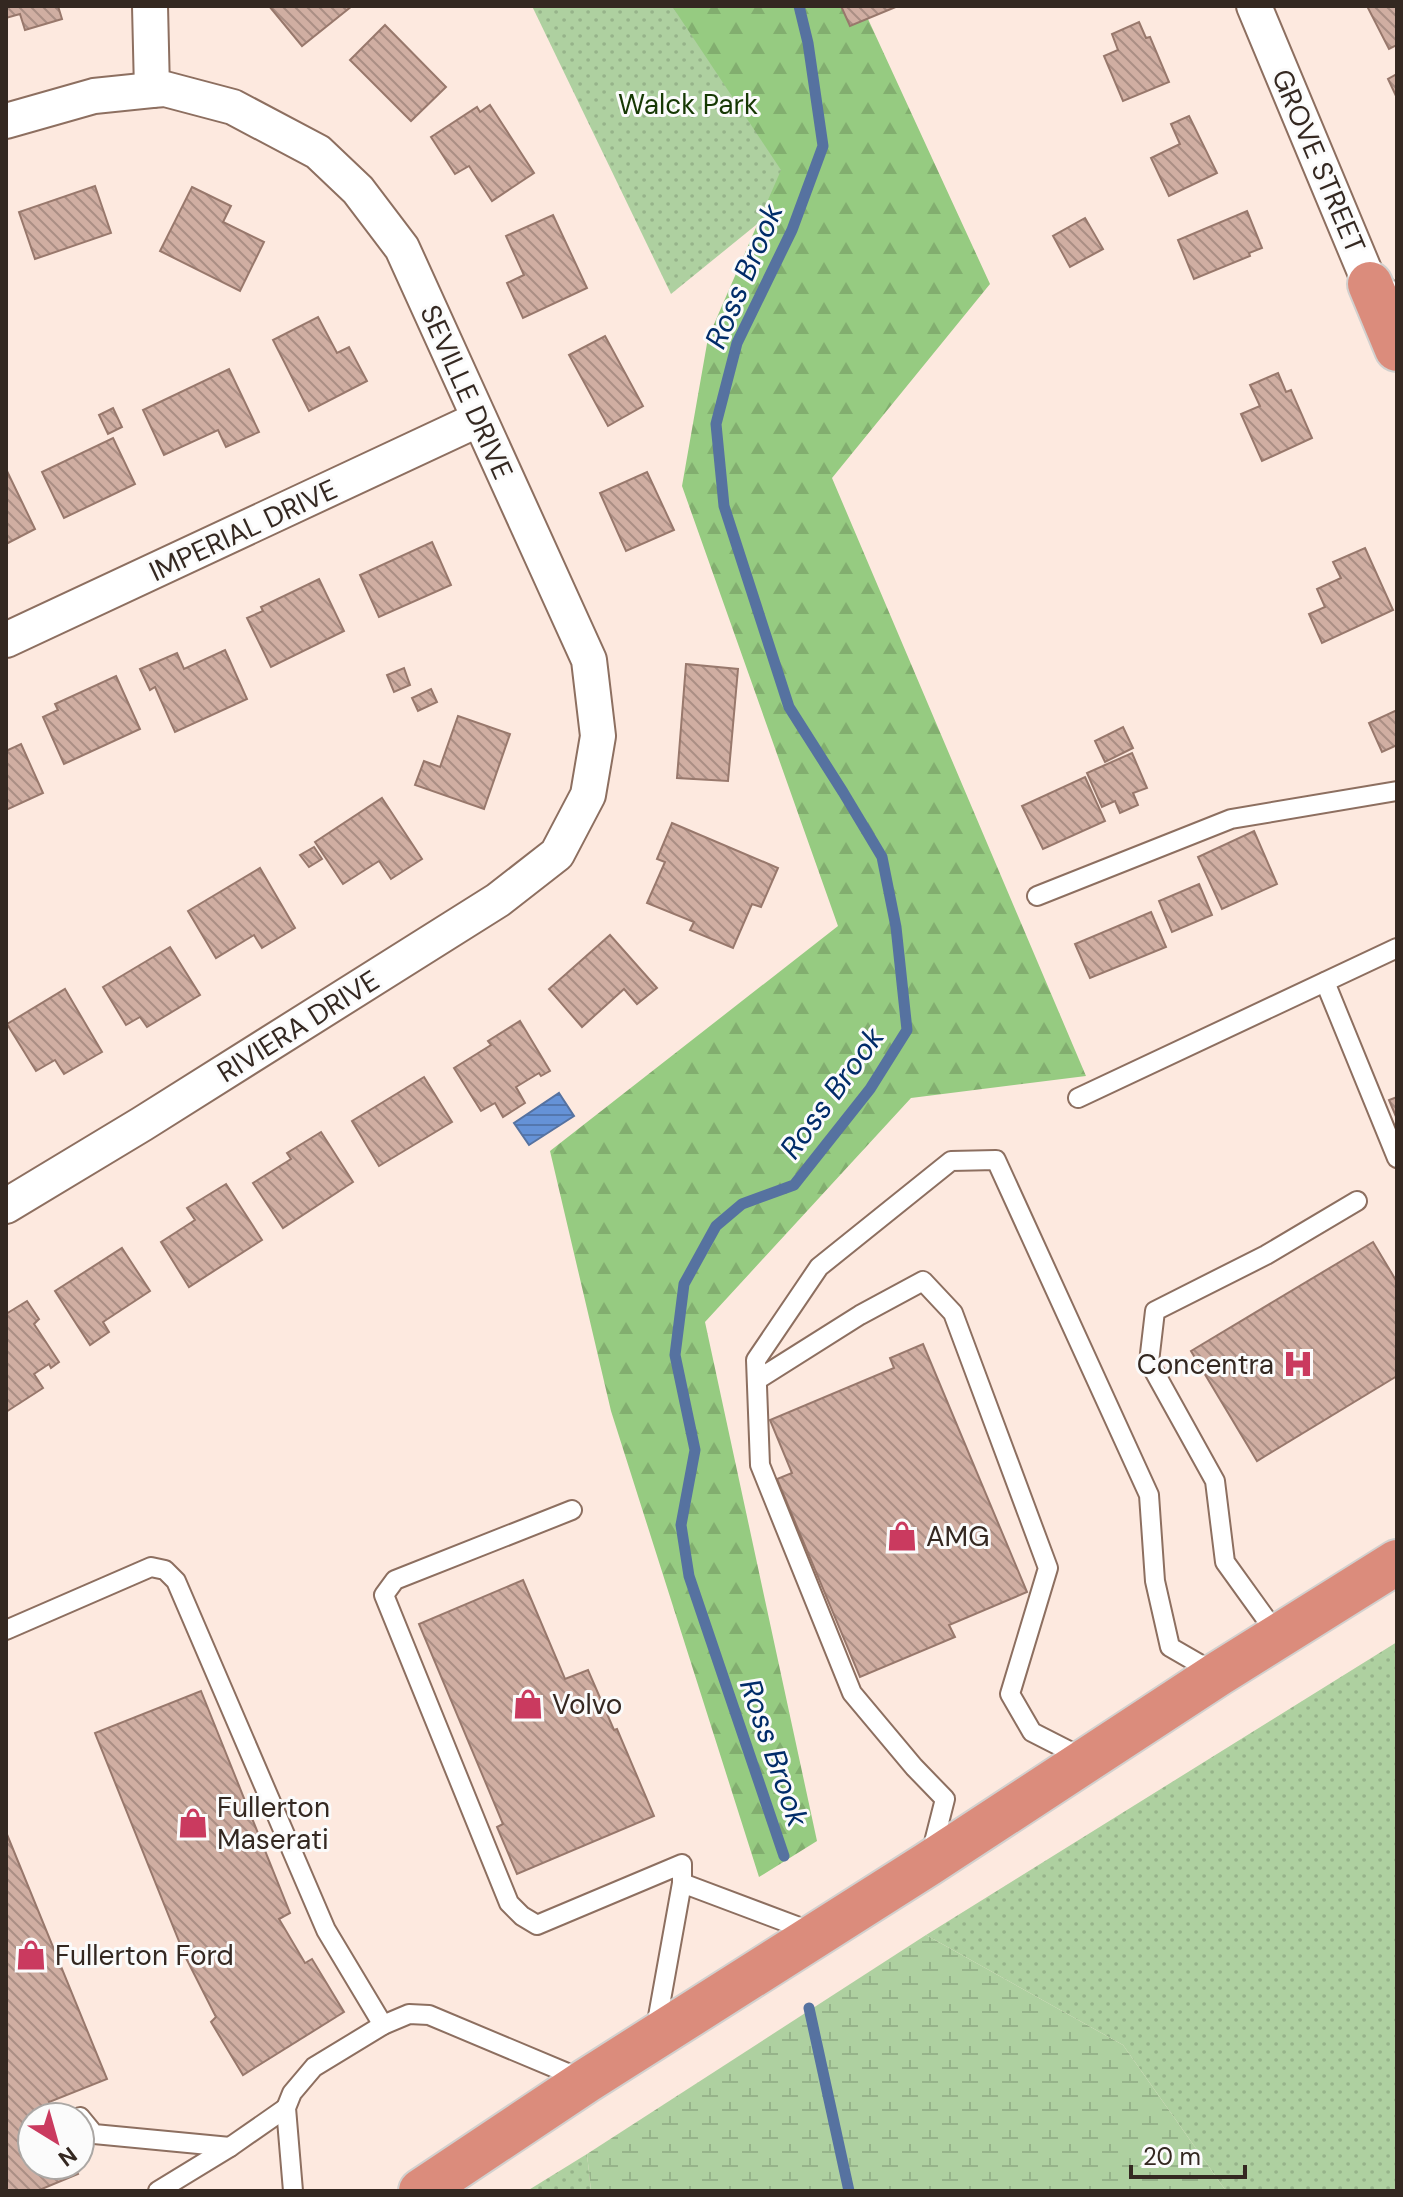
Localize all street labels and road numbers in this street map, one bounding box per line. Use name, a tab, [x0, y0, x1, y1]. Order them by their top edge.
street label: GROVE STREET	[1263, 64, 1374, 259]
street label: SEVILLE DRIVE	[412, 299, 521, 485]
street label: IMPERIAL DRIVE	[143, 471, 343, 590]
street label: RIVIERA DRIVE	[210, 962, 386, 1091]

